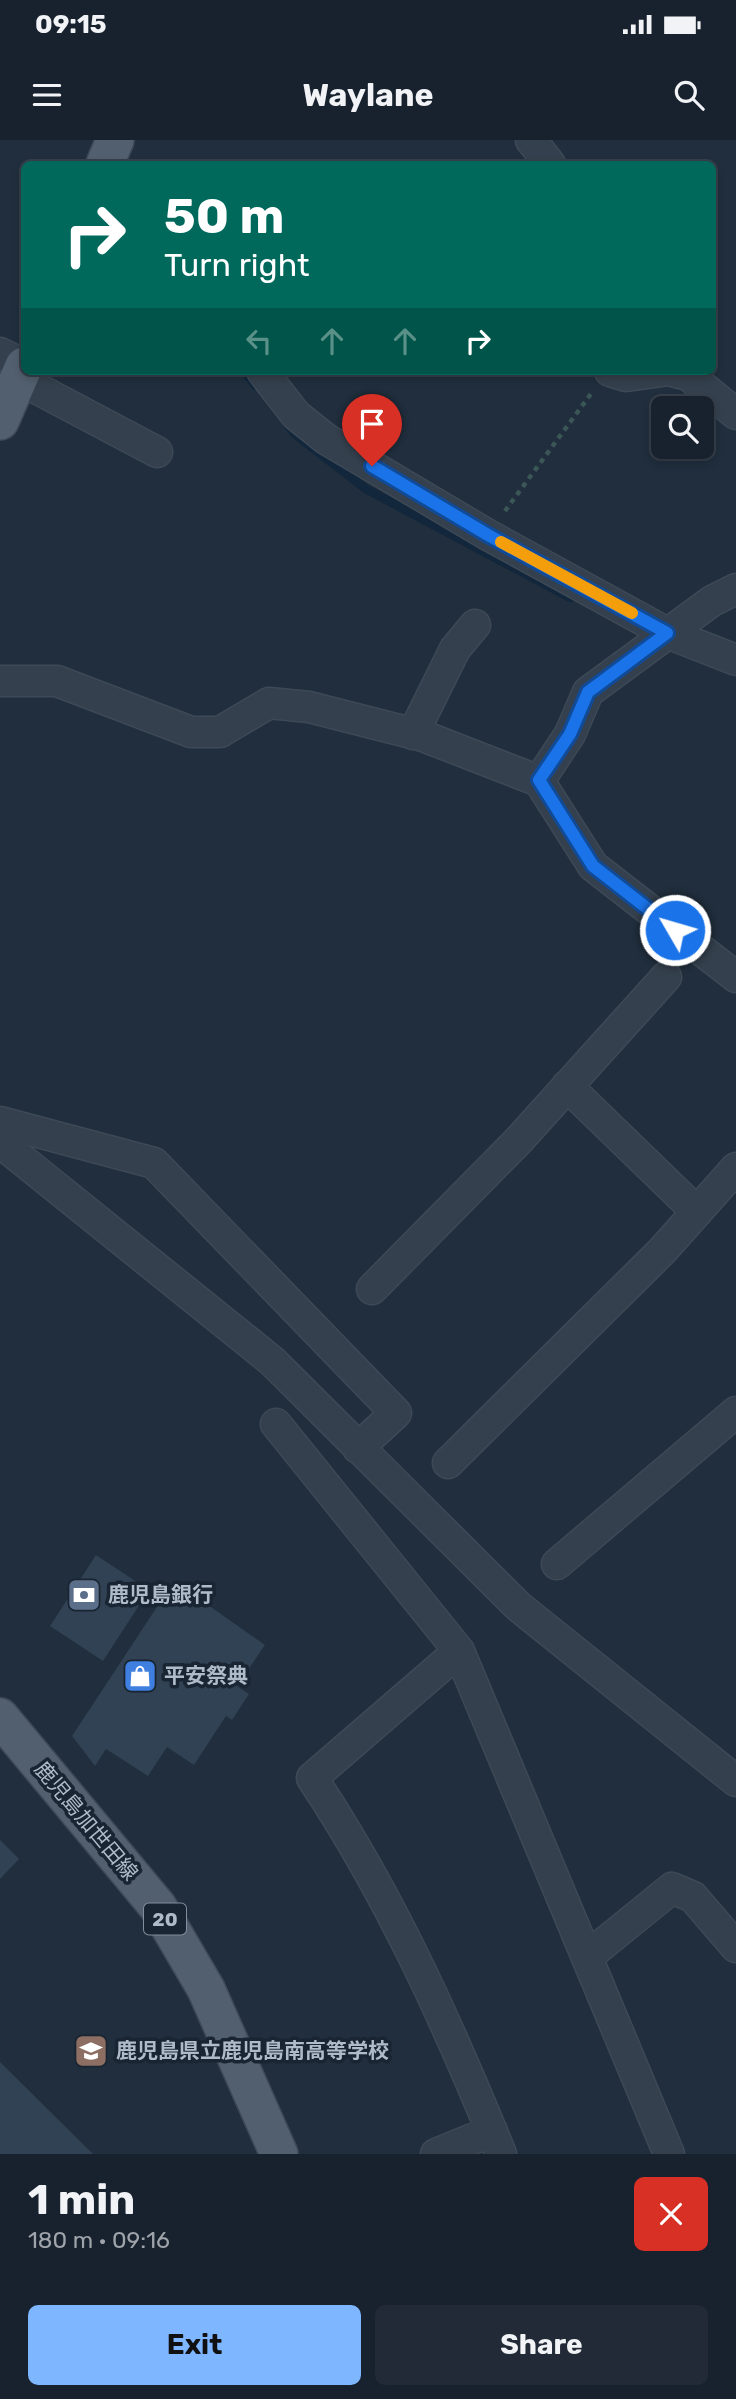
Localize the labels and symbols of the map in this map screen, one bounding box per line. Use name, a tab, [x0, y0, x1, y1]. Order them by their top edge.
pin	[342, 394, 402, 466]
position arrow	[638, 893, 712, 967]
bank icon: 鹿児島銀行	[65, 1576, 103, 1614]
place label: 鹿児島銀行	[108, 1582, 213, 1607]
shop icon: 平安祭典	[121, 1657, 159, 1695]
place label: 平安祭典	[164, 1663, 248, 1688]
street label: 鹿児島加世田線	[30, 1756, 143, 1885]
road number: 20	[144, 1904, 186, 1934]
school or university icon: 鹿児島県立鹿児島南高等学校	[72, 2032, 110, 2070]
place label: 鹿児島県立鹿児島南高等学校	[116, 2038, 389, 2063]

